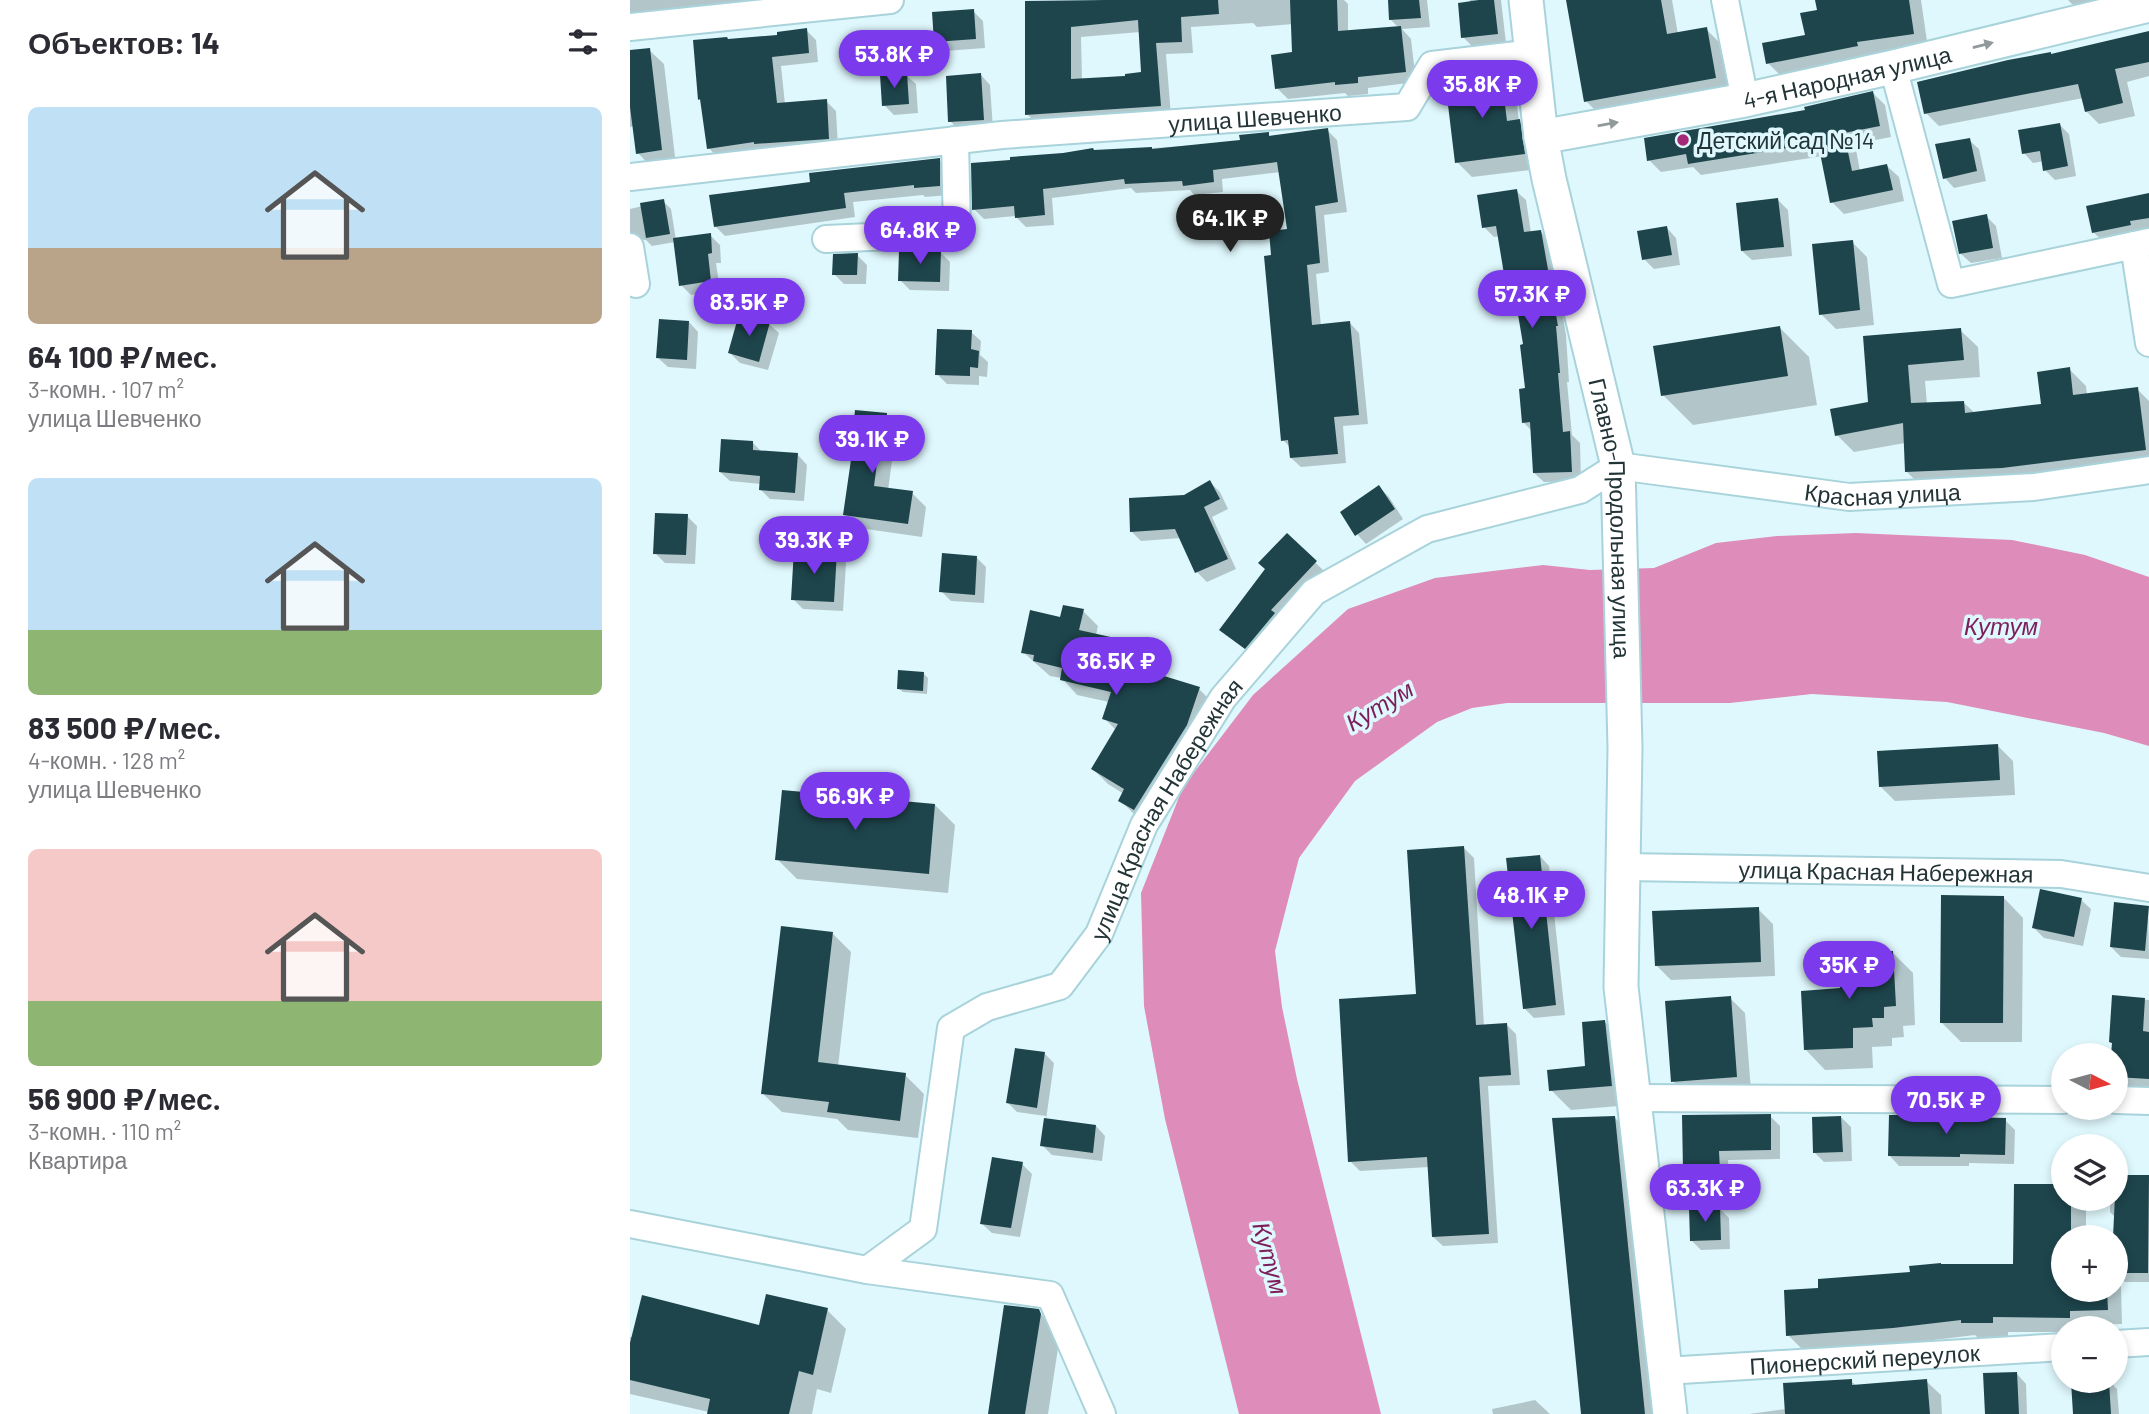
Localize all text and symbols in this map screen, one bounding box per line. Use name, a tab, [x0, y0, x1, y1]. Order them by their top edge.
icon: filters	[564, 23, 602, 61]
text: Объектов: 14	[28, 24, 220, 60]
pin: 53.8K ₽	[829, 31, 959, 90]
text: 53.8K ₽	[855, 39, 933, 67]
street label: 4-я Народная улица	[1740, 39, 1954, 114]
one-way arrow	[1972, 39, 1994, 50]
pin: 35.8K ₽	[1417, 60, 1547, 120]
text: 35.8K ₽	[1443, 69, 1521, 97]
street label: улица Шевченко	[1167, 98, 1343, 137]
one-way arrow	[1597, 119, 1619, 130]
place label: Детский сад №14	[1697, 126, 1874, 154]
marker: Детский сад №14	[1675, 132, 1691, 148]
icon: home	[252, 152, 378, 278]
pin: 64.1K ₽	[1165, 194, 1295, 254]
text: 64.1K ₽	[1192, 203, 1268, 231]
pin: 64.8K ₽	[855, 206, 985, 266]
text: 64.8K ₽	[880, 215, 960, 243]
pin: 57.3K ₽	[1467, 270, 1597, 330]
pin: 83.5K ₽	[684, 278, 814, 338]
text: 57.3K ₽	[1494, 279, 1570, 307]
text: 83.5K ₽	[710, 287, 788, 315]
text: 64 100 ₽/мес.	[28, 338, 218, 374]
text: 3-комн. · 107 m²	[28, 375, 184, 403]
street label: Главно-Продольная улица	[1583, 375, 1637, 659]
text: улица Шевченко	[28, 404, 201, 432]
pin: 39.1K ₽	[807, 416, 937, 475]
text: 39.1K ₽	[835, 424, 909, 452]
street label: Красная улица	[1803, 477, 1962, 511]
pin: 39.3K ₽	[749, 516, 879, 576]
icon: home	[252, 523, 378, 649]
text: 39.3K ₽	[775, 525, 853, 553]
water label: Кутум	[1964, 611, 2038, 640]
pin: 36.5K ₽	[1051, 638, 1181, 697]
text: 36.5K ₽	[1077, 646, 1155, 674]
street label: улица Красная Набережная	[1084, 672, 1248, 944]
water label: Кутум	[1340, 674, 1418, 736]
text: 83 500 ₽/мес.	[28, 709, 221, 745]
text: 4-комн. · 128 m²	[28, 746, 185, 774]
pin: 56.9K ₽	[790, 772, 920, 832]
text: улица Шевченко	[28, 775, 201, 803]
text: 56.9K ₽	[816, 781, 894, 809]
street label: улица Красная Набережная	[1738, 855, 2034, 888]
pin: 48.1K ₽	[1466, 872, 1596, 931]
text: 48.1K ₽	[1493, 880, 1569, 908]
icon: home	[252, 894, 378, 1020]
pin: 35K ₽	[1800, 942, 1898, 1001]
text: 35K ₽	[1819, 950, 1879, 978]
north arrow	[2051, 1043, 2128, 1120]
map controls	[2051, 1043, 2128, 1393]
pin: 70.5K ₽	[1881, 1076, 2011, 1136]
text: 56 900 ₽/мес.	[28, 1080, 221, 1116]
text: 70.5K ₽	[1907, 1085, 1985, 1113]
text: 3-комн. · 110 m²	[28, 1117, 181, 1145]
button: layers	[2051, 1134, 2128, 1211]
text: Квартира	[28, 1146, 127, 1174]
pin: 63.3K ₽	[1640, 1164, 1770, 1224]
text: 63.3K ₽	[1666, 1173, 1744, 1201]
water label: Кутум	[1247, 1219, 1295, 1297]
button: +	[2051, 1225, 2128, 1302]
button: −	[2051, 1316, 2128, 1393]
street label: Пионерский переулок	[1749, 1338, 1981, 1380]

